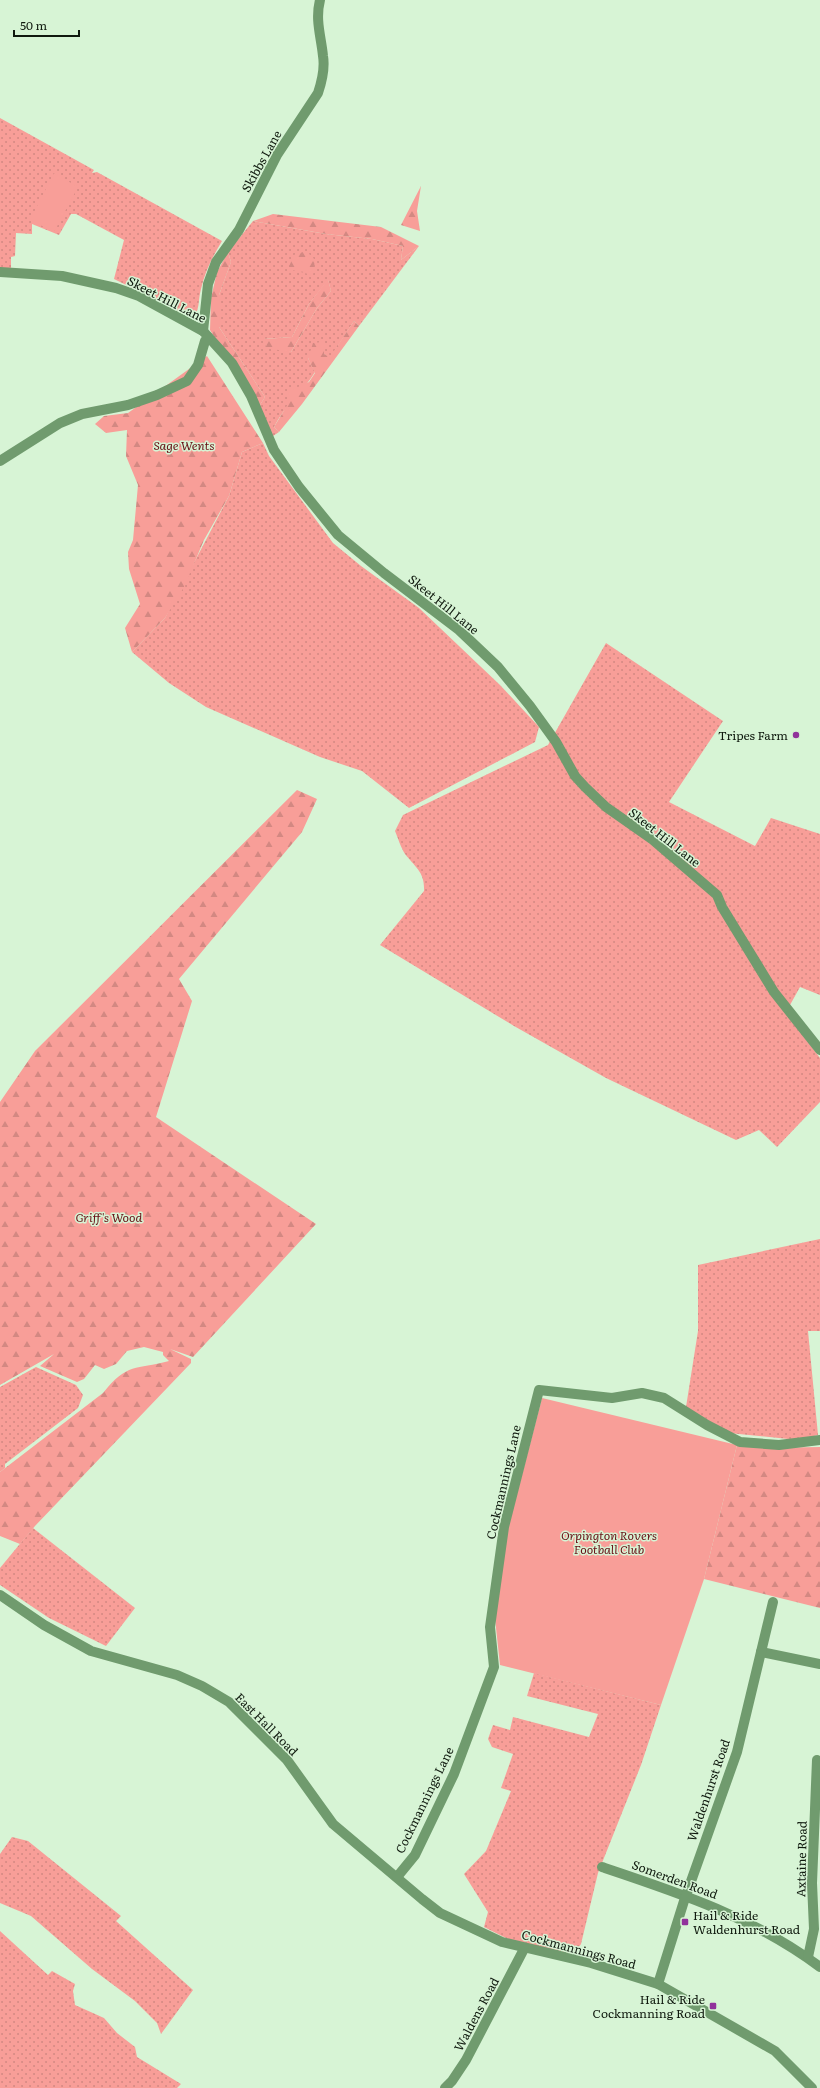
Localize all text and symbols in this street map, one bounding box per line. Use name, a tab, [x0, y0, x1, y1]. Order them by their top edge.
scale bar	[14, 12, 79, 38]
text: 50 m	[20, 16, 47, 34]
street label: Skibbs Lane	[237, 127, 285, 195]
street label: Skeet Hill Lane	[124, 271, 210, 327]
park label: Sage Wents	[153, 436, 215, 454]
street label: Skeet Hill Lane	[405, 570, 483, 638]
place label: Tripes Farm	[718, 726, 788, 744]
marker: Tripes Farm	[791, 730, 801, 740]
street label: Skeet Hill Lane	[625, 803, 705, 871]
park label: Griff's Wood	[76, 1208, 143, 1226]
street label: Cockmannings Lane	[481, 1423, 525, 1541]
park label: Orpington Rovers Football Club	[561, 1526, 657, 1558]
street label: East Hall Road	[231, 1688, 303, 1760]
street label: Waldenhurst Road	[682, 1736, 734, 1844]
street label: Cockmannings Lane	[390, 1744, 458, 1856]
street label: Axtaine Road	[791, 1820, 811, 1897]
street label: Somerden Road	[630, 1855, 721, 1903]
place label: Hail & Ride Waldenhurst Road	[693, 1906, 801, 1938]
marker: Hail & Ride Waldenhurst Road	[680, 1917, 690, 1927]
street label: Cockmannings Road	[520, 1925, 639, 1973]
street label: Waldens Road	[449, 1973, 503, 2054]
place label: Hail & Ride Cockmanning Road	[593, 1990, 706, 2022]
marker: Hail & Ride Cockmanning Road	[708, 2001, 718, 2011]

